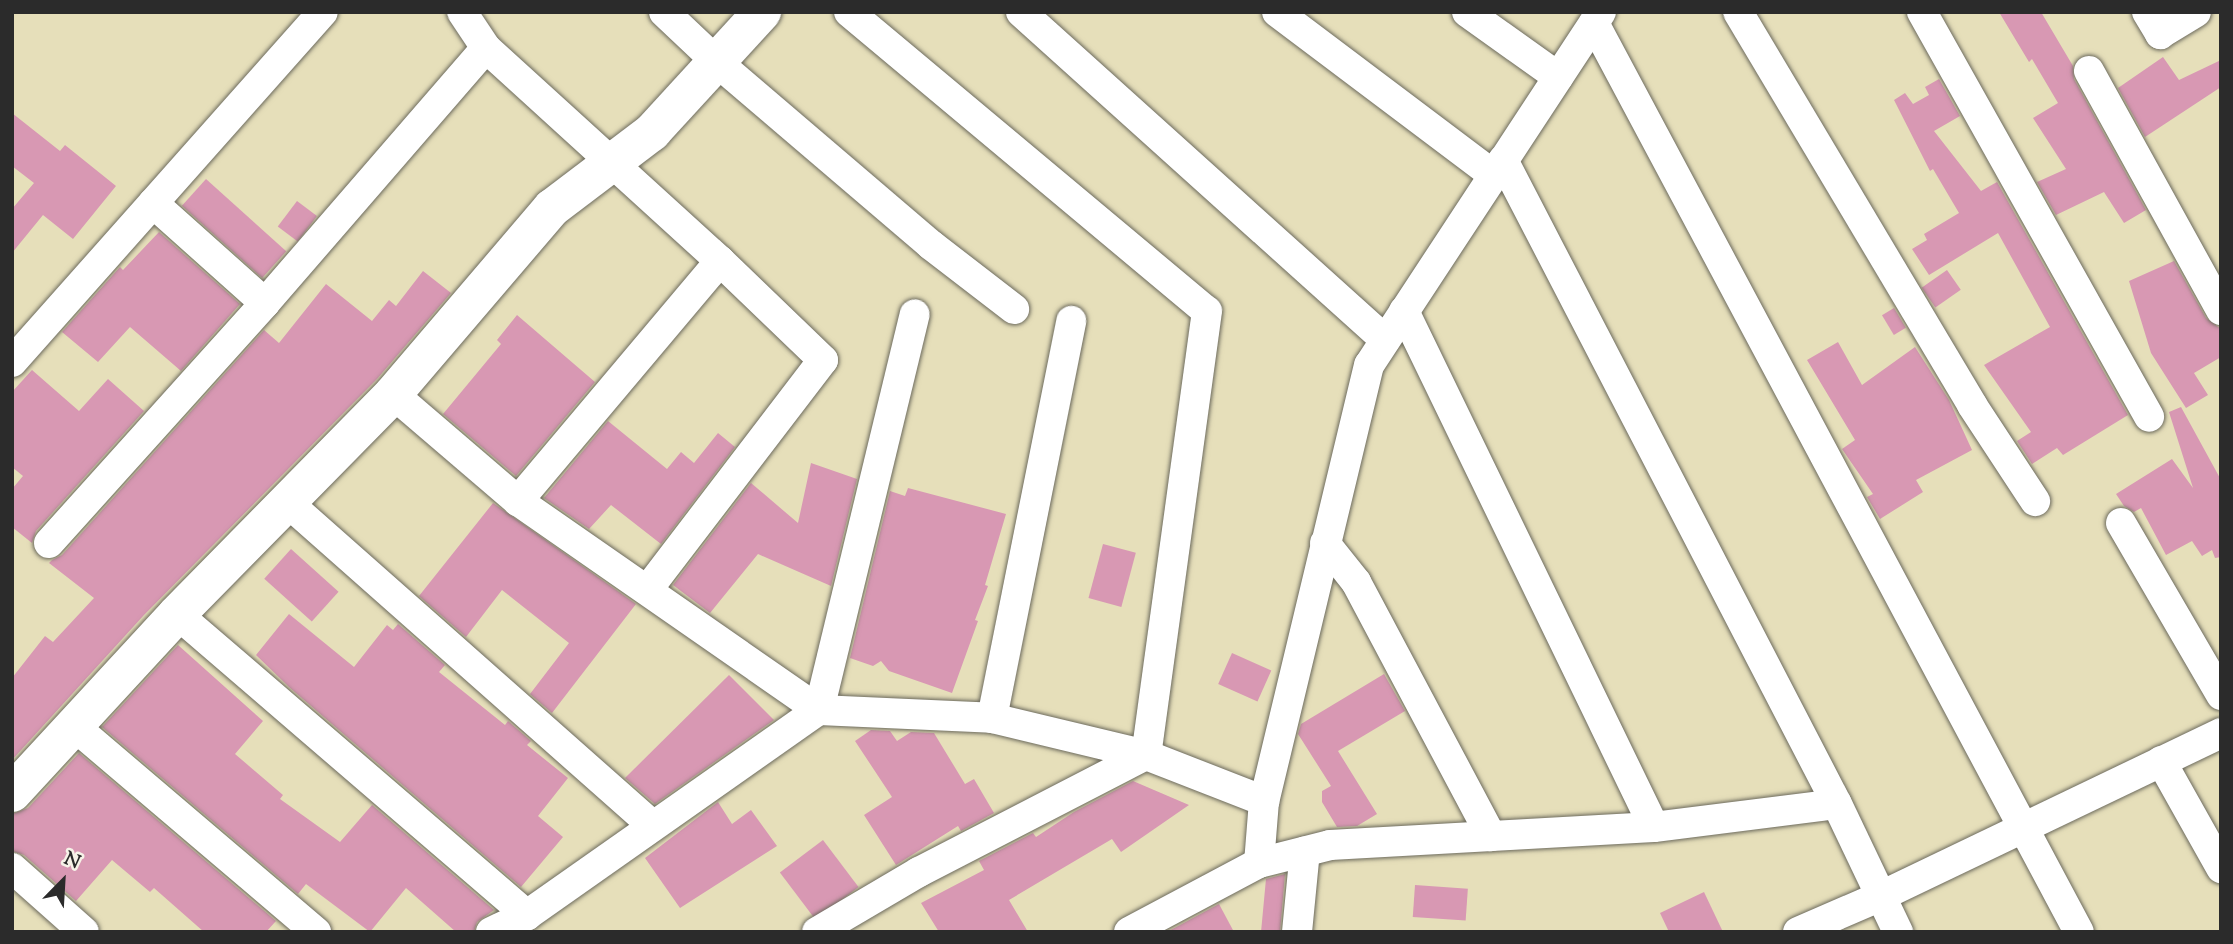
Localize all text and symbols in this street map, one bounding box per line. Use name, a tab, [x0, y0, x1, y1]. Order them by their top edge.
north arrow	[28, 846, 98, 916]
text: N	[59, 846, 84, 877]

